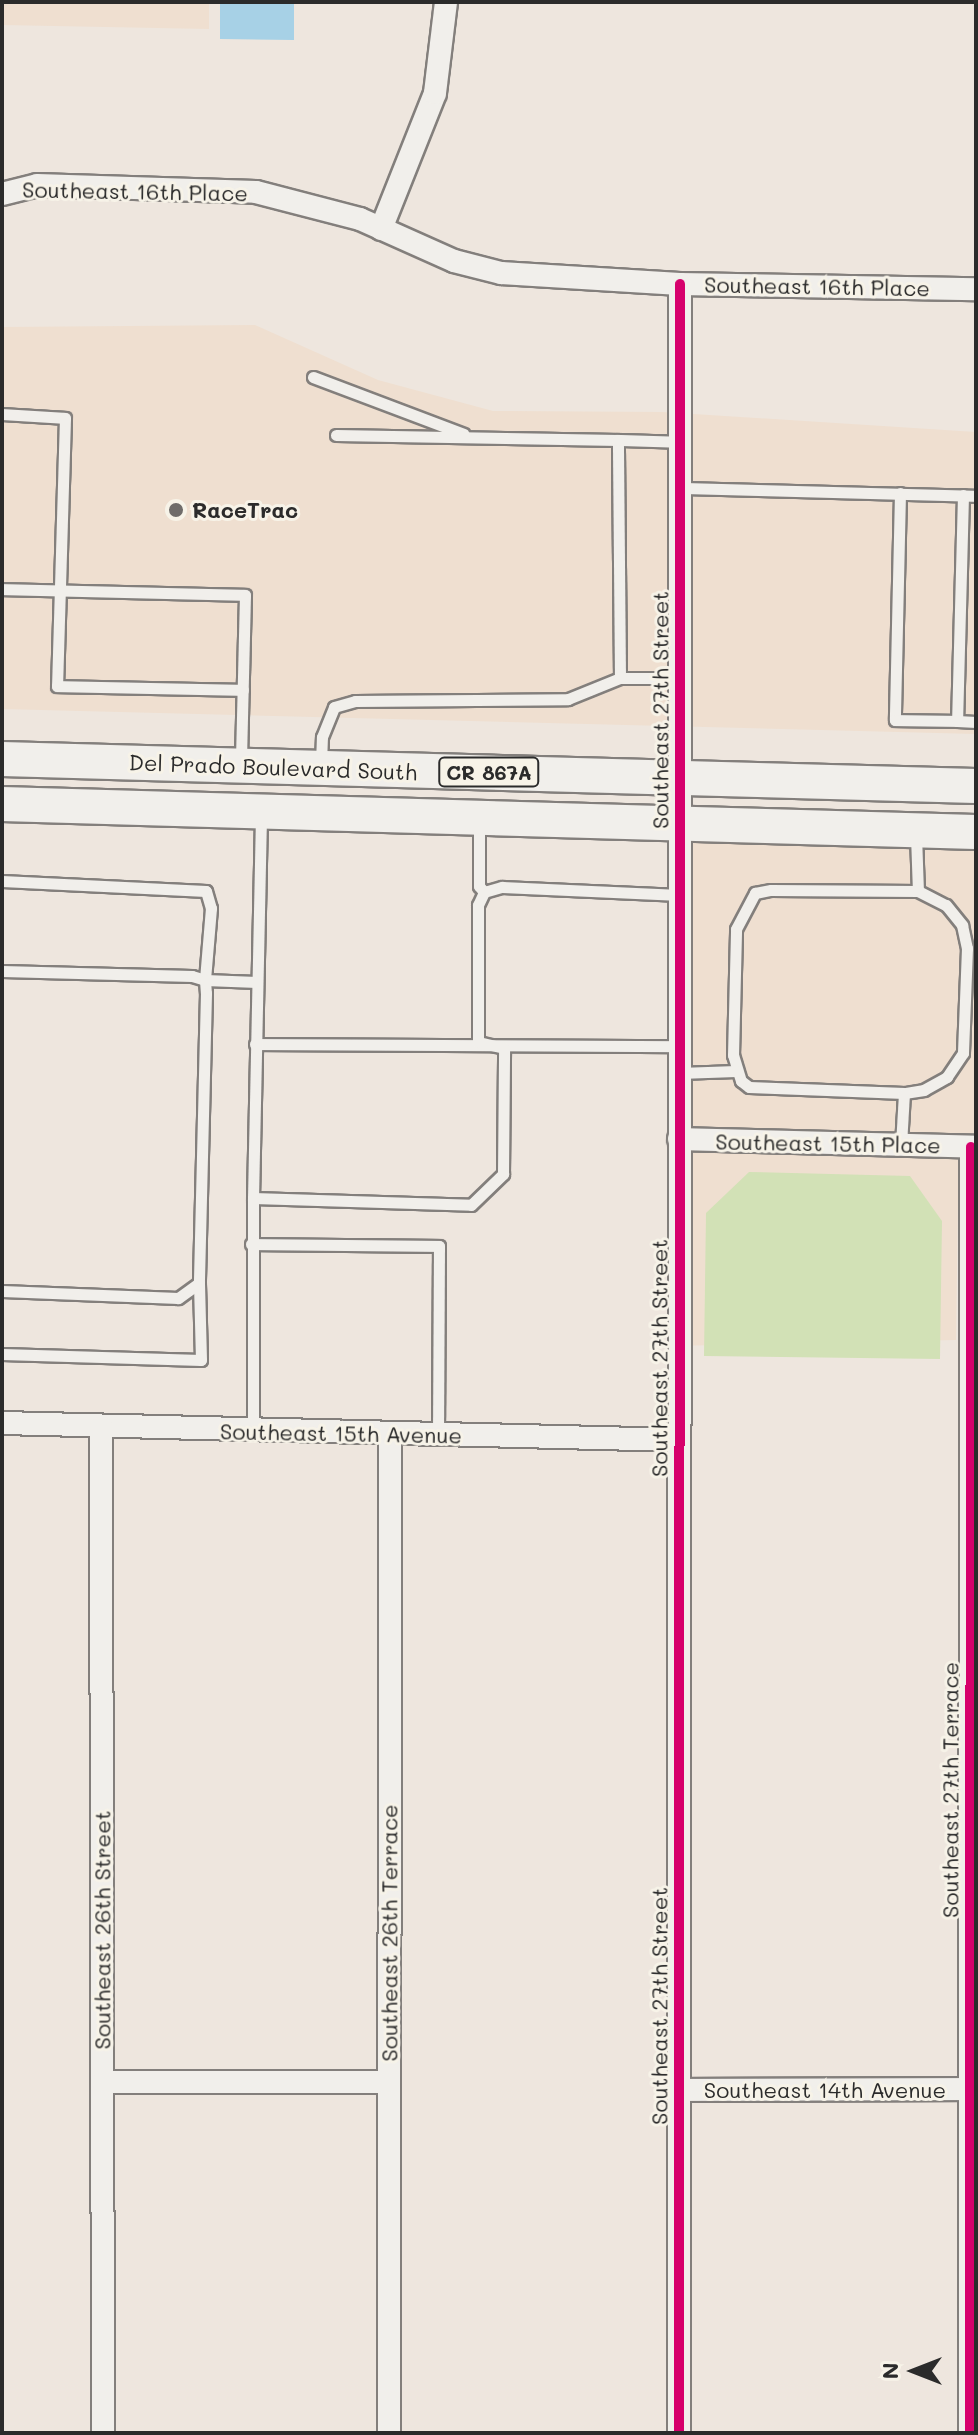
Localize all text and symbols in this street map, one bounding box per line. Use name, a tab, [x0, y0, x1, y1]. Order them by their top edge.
street label: Southeast 16th Place	[22, 176, 248, 206]
street label: Southeast 16th Place	[704, 271, 930, 301]
place label: RaceTrac	[192, 497, 298, 523]
marker: RaceTrac	[167, 501, 185, 519]
street label: Southeast 27th Street	[647, 591, 673, 829]
street label: Del Prado Boulevard South	[128, 749, 418, 785]
road number: CR 867A	[437, 756, 541, 788]
street label: Southeast 15th Place	[715, 1128, 941, 1158]
street label: Southeast 27th Street	[646, 1239, 672, 1477]
street label: Southeast 15th Avenue	[220, 1418, 462, 1448]
street label: Southeast 27th Terrace	[937, 1662, 963, 1918]
street label: Southeast 26th Terrace	[376, 1804, 402, 2062]
street label: Southeast 26th Street	[89, 1811, 115, 2049]
street label: Southeast 27th Street	[646, 1887, 672, 2125]
street label: Southeast 14th Avenue	[704, 2077, 946, 2103]
north arrow	[874, 2331, 954, 2411]
text: N	[875, 2363, 904, 2379]

